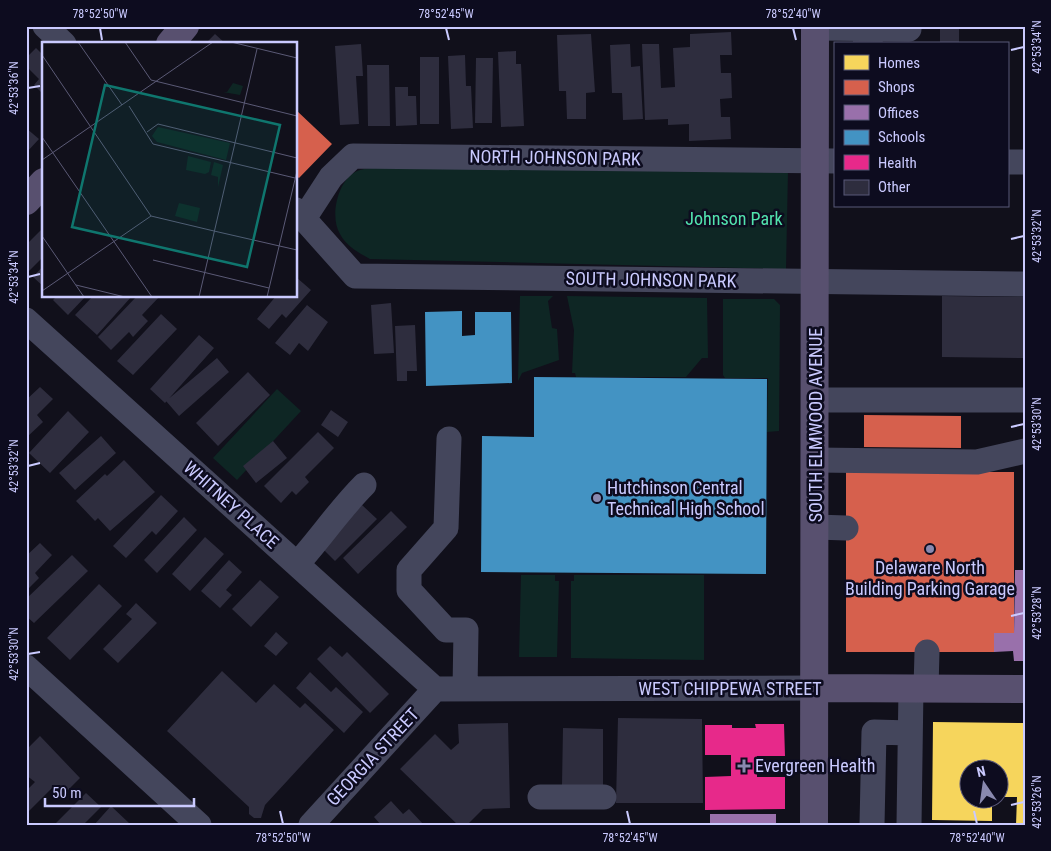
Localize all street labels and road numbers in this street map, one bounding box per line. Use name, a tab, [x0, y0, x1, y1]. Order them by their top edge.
street label: NORTH JOHNSON PARK	[469, 146, 641, 169]
street label: SOUTH JOHNSON PARK	[565, 268, 737, 291]
street label: SOUTH ELMWOOD AVENUE	[805, 328, 826, 522]
street label: WHITNEY PLACE	[180, 457, 283, 553]
street label: WEST CHIPPEWA STREET	[638, 678, 822, 699]
street label: GEORGIA STREET	[322, 704, 423, 810]

